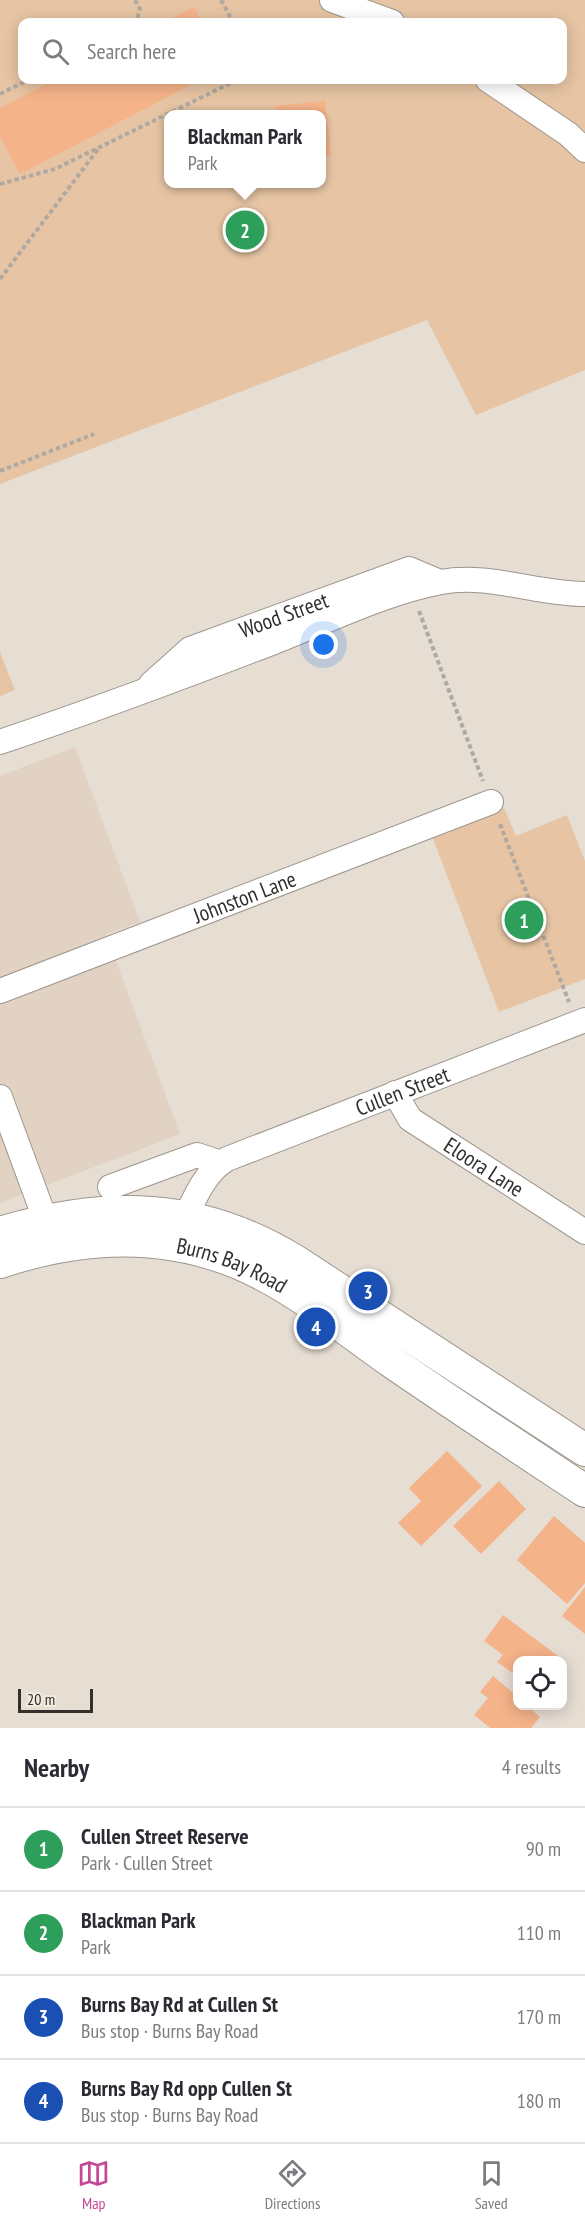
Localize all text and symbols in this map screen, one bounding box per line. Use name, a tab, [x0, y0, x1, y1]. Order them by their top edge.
search box	[18, 18, 567, 84]
icon: search	[39, 35, 72, 68]
text: Search here	[87, 37, 176, 65]
popup	[164, 110, 326, 188]
text: Blackman Park	[188, 122, 302, 150]
text: Park	[188, 150, 217, 176]
pin: 2	[226, 208, 264, 252]
street label: Wood Street	[235, 586, 332, 644]
your location	[309, 630, 338, 659]
street label: Johnston Lane	[188, 864, 300, 930]
pin: 1	[504, 898, 544, 942]
street label: Cullen Street	[351, 1060, 453, 1122]
street label: Eloora Lane	[439, 1131, 529, 1203]
street label: Burns Bay Road	[174, 1231, 292, 1299]
pin: 3	[348, 1268, 388, 1314]
pin: 4	[296, 1304, 336, 1350]
map controls	[513, 1656, 567, 1710]
button: locate	[513, 1656, 567, 1710]
scale bar	[18, 1686, 93, 1714]
text: 20 m	[27, 1689, 55, 1709]
text: Nearby	[24, 1751, 89, 1784]
text: 4 results	[502, 1754, 561, 1780]
text: Cullen Street Reserve	[81, 1822, 249, 1850]
text: 1	[39, 1836, 48, 1862]
text: 90 m	[526, 1836, 561, 1862]
text: Park · Cullen Street	[81, 1850, 213, 1876]
text: Blackman Park	[81, 1906, 196, 1934]
text: 2	[39, 1920, 48, 1946]
text: 110 m	[517, 1920, 561, 1946]
text: Park	[81, 1934, 111, 1960]
text: Burns Bay Rd at Cullen St	[81, 1990, 278, 2018]
text: 3	[39, 2004, 48, 2030]
text: 170 m	[517, 2004, 561, 2030]
text: Bus stop · Burns Bay Road	[81, 2018, 258, 2044]
text: Burns Bay Rd opp Cullen St	[81, 2074, 292, 2102]
text: 4	[39, 2088, 48, 2114]
text: 180 m	[517, 2088, 561, 2114]
text: Bus stop · Burns Bay Road	[81, 2102, 258, 2128]
tab: Map	[77, 2157, 110, 2213]
tab: Directions	[265, 2157, 320, 2213]
tab: Saved	[475, 2157, 508, 2213]

